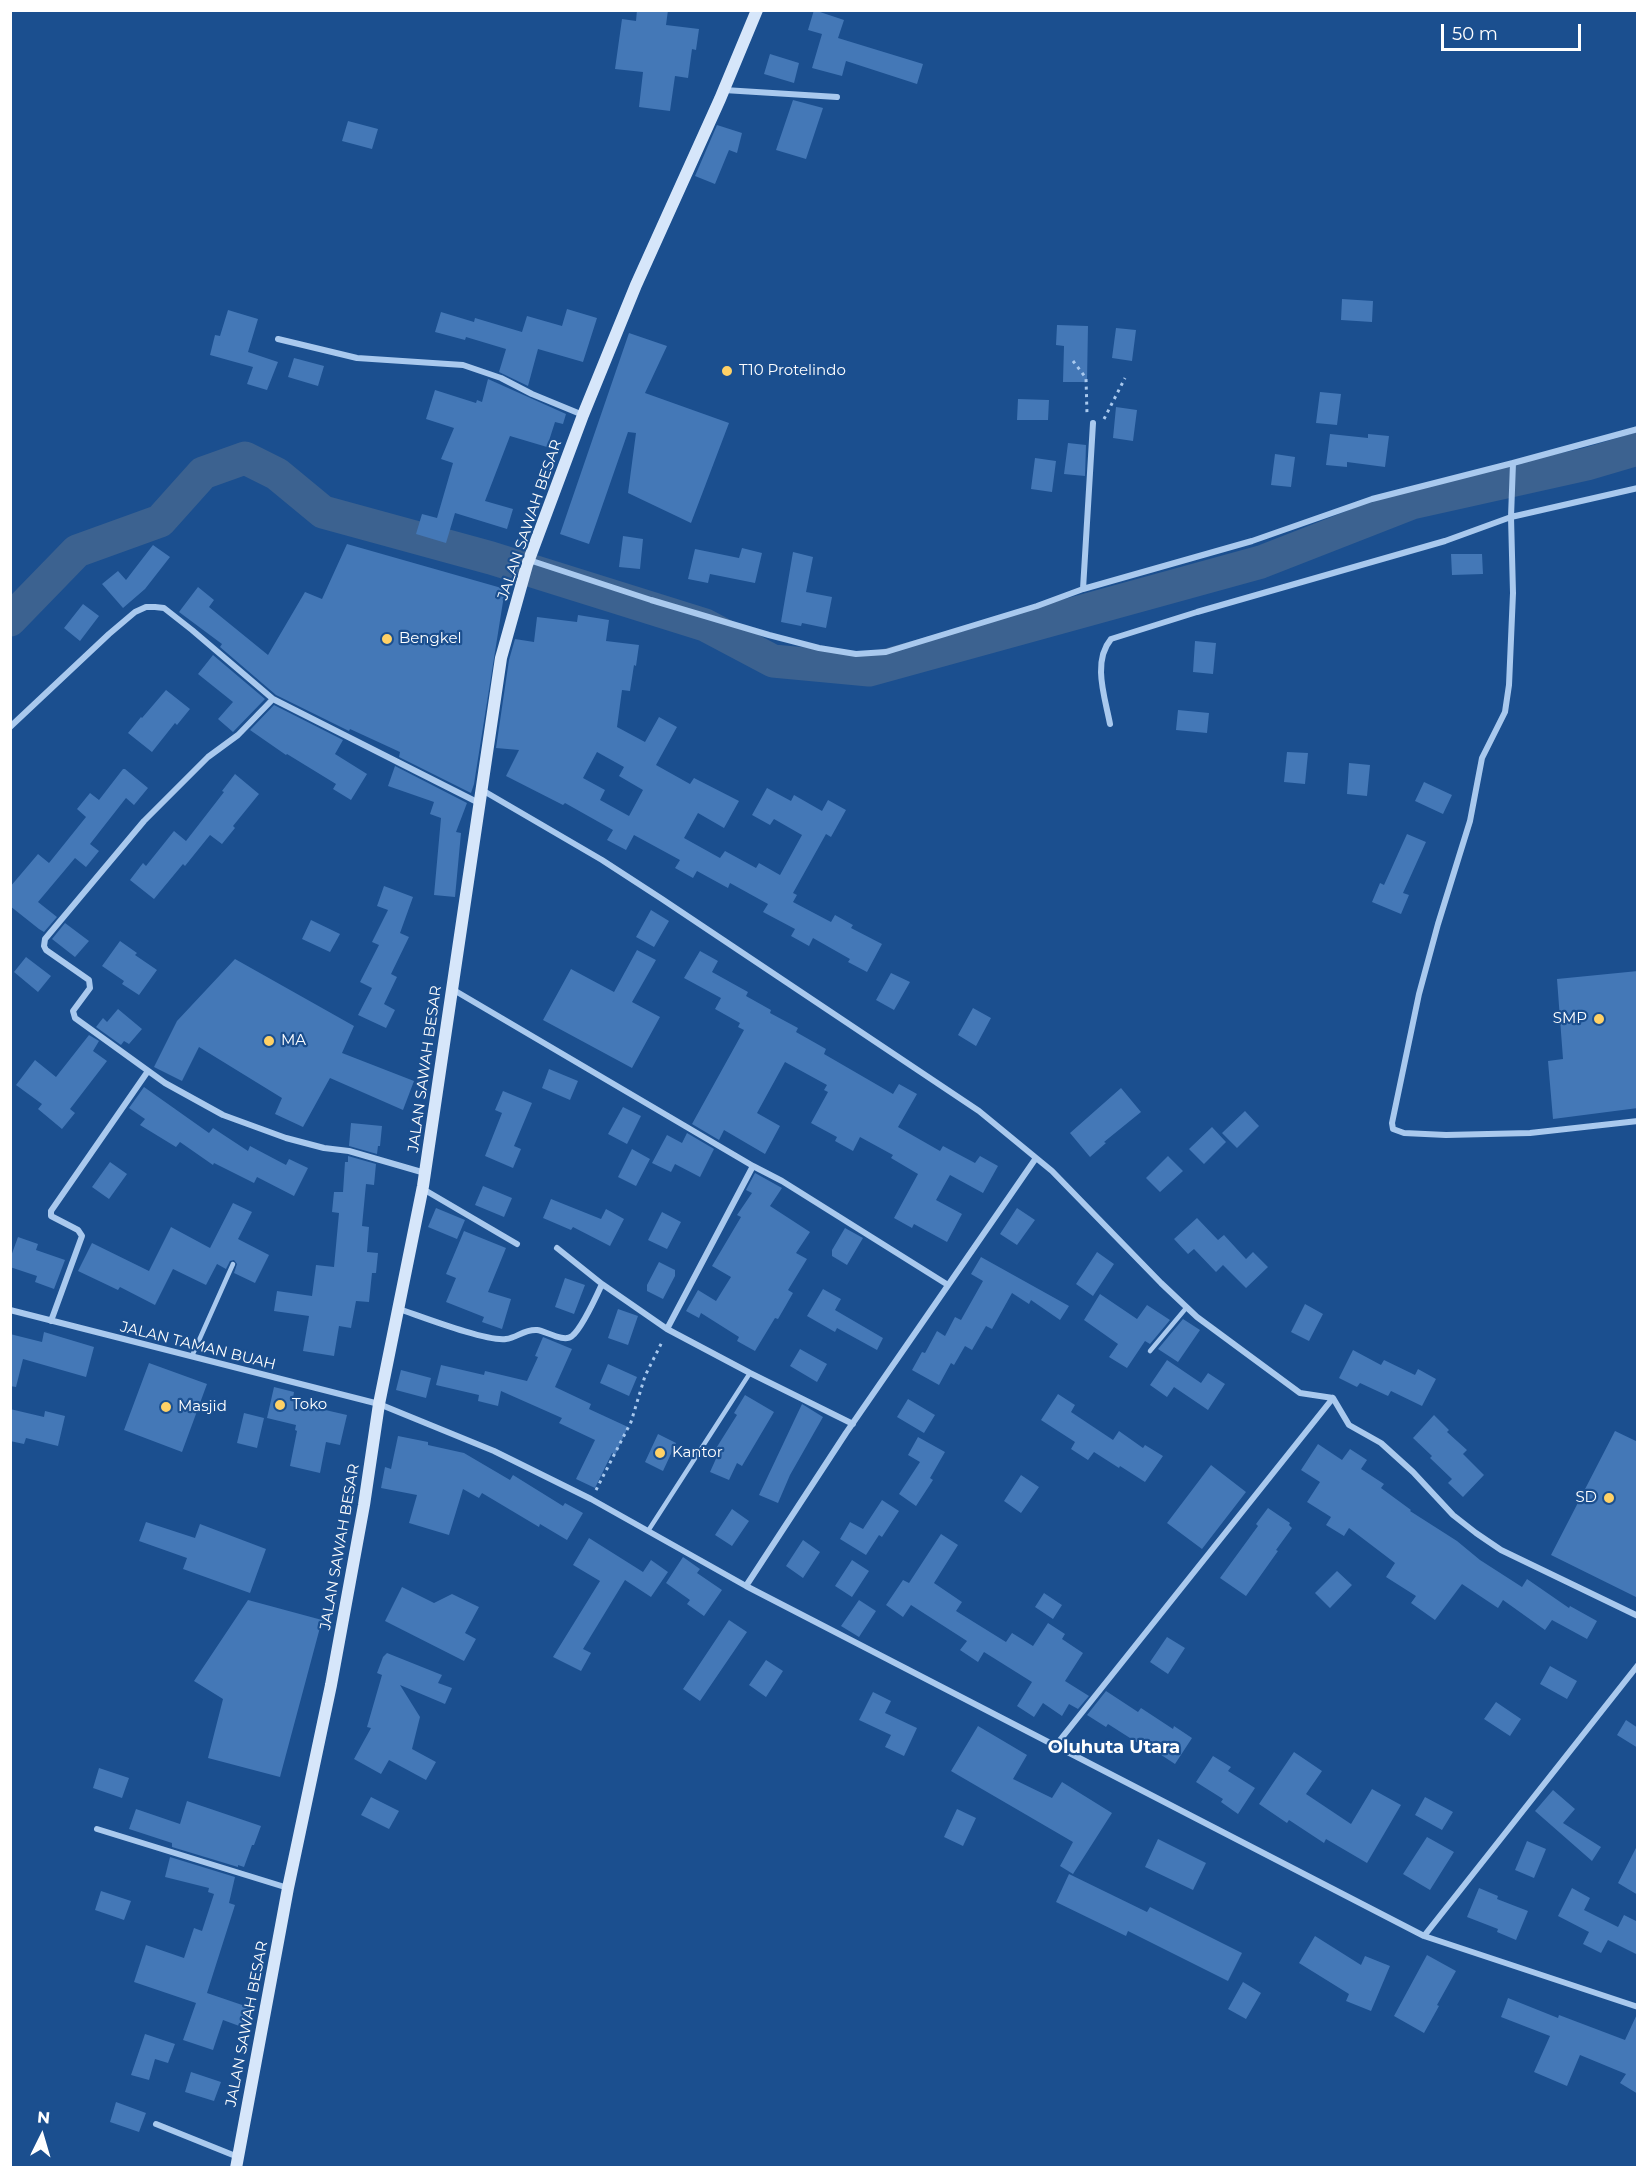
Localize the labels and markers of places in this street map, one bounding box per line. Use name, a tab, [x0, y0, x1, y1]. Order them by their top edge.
place label: T10 Protelindo	[739, 362, 846, 380]
marker: T10 Protelindo	[720, 364, 734, 378]
place label: Bengkel	[399, 630, 462, 648]
marker: Bengkel	[380, 632, 394, 646]
place label: SMP	[1553, 1010, 1587, 1028]
marker: SMP	[1592, 1012, 1606, 1026]
place label: MA	[281, 1032, 306, 1050]
marker: MA	[262, 1034, 276, 1048]
place label: Toko	[292, 1396, 327, 1414]
place label: Masjid	[178, 1398, 227, 1416]
marker: Toko	[273, 1398, 287, 1412]
marker: Masjid	[159, 1400, 173, 1414]
place label: Kantor	[672, 1444, 723, 1462]
marker: Kantor	[653, 1446, 667, 1460]
place label: SD	[1575, 1489, 1597, 1507]
marker: SD	[1602, 1491, 1616, 1505]

